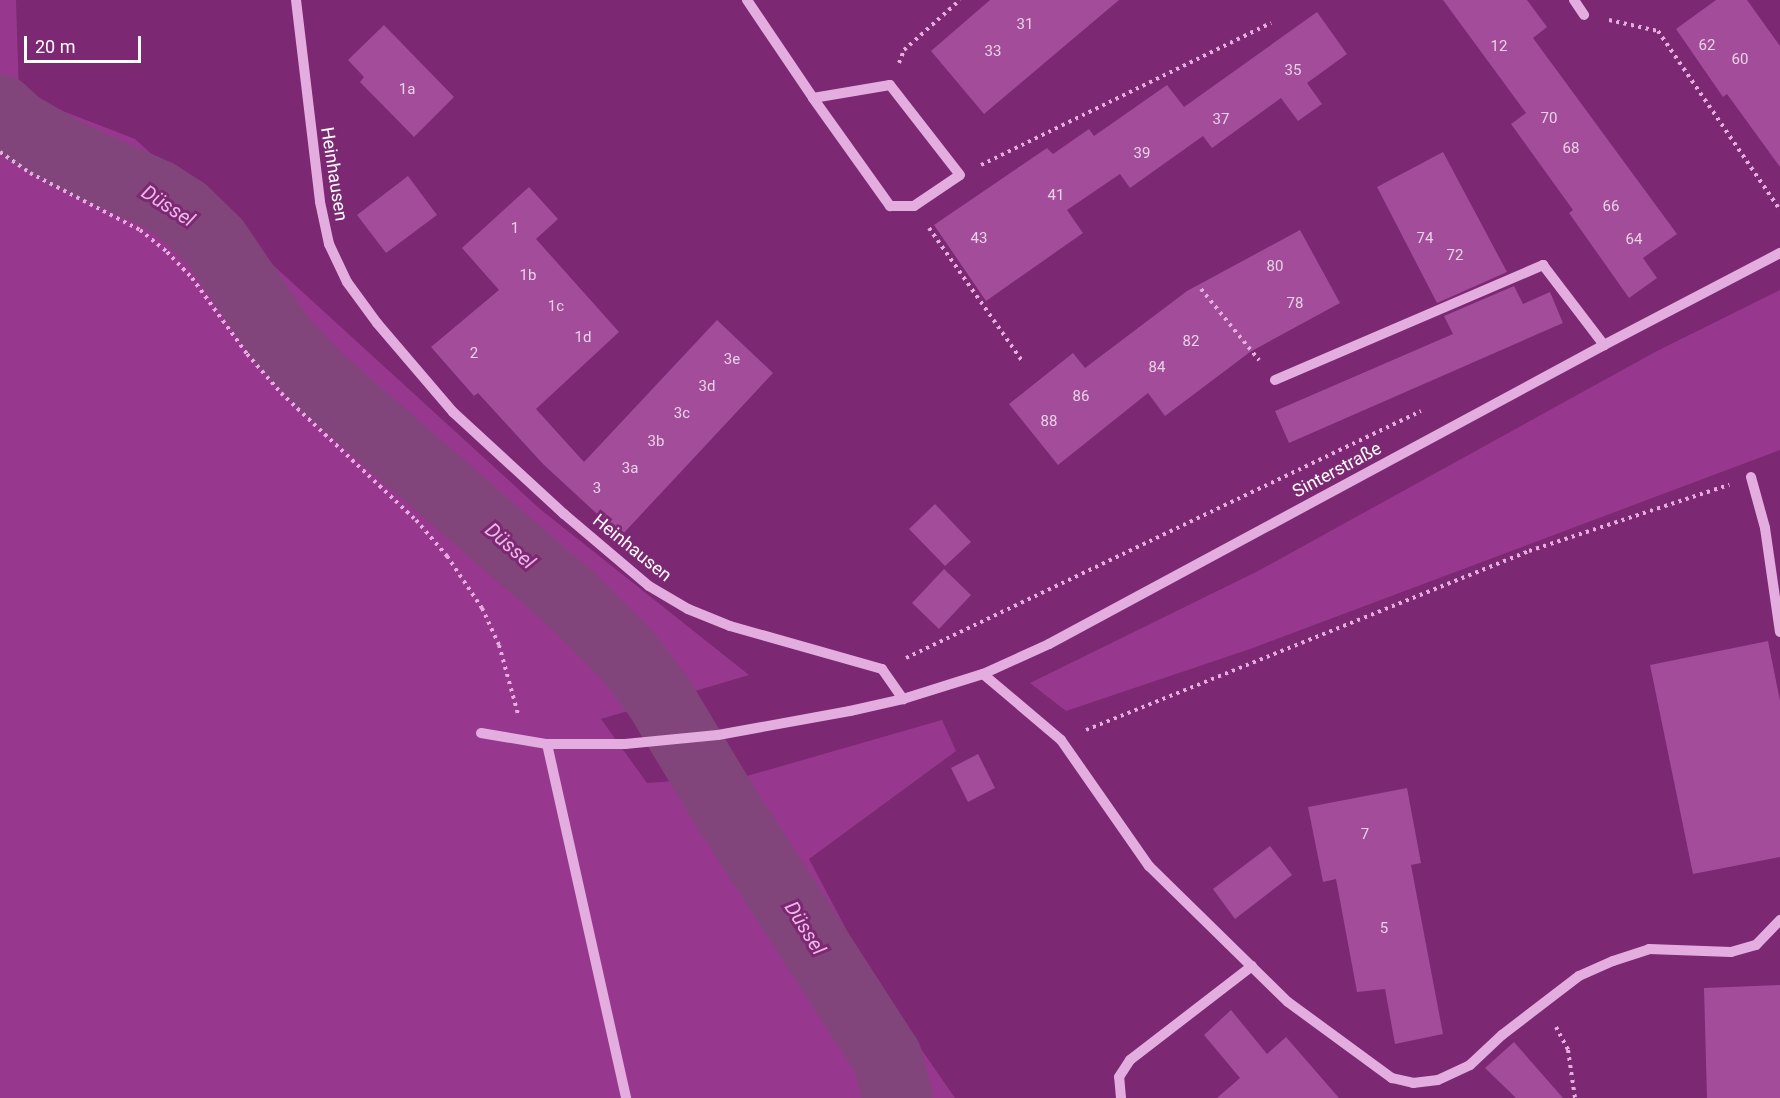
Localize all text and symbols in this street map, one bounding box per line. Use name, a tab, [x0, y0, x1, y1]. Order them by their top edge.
house number: 31	[1017, 16, 1033, 34]
scale bar	[27, 24, 144, 62]
text: 20 m	[35, 36, 75, 57]
house number: 62	[1699, 37, 1715, 55]
house number: 12	[1491, 38, 1507, 56]
house number: 33	[985, 43, 1001, 61]
house number: 60	[1732, 51, 1748, 69]
house number: 35	[1285, 62, 1301, 80]
house number: 1a	[399, 81, 415, 99]
house number: 70	[1541, 110, 1557, 128]
house number: 37	[1213, 111, 1229, 129]
street label: Heinhausen	[316, 125, 352, 223]
house number: 68	[1563, 140, 1579, 158]
house number: 39	[1134, 145, 1150, 163]
water label: Düssel	[137, 180, 199, 232]
house number: 41	[1048, 187, 1064, 205]
house number: 66	[1603, 198, 1619, 216]
house number: 1	[511, 220, 519, 238]
house number: 43	[971, 230, 987, 248]
house number: 74	[1417, 230, 1433, 248]
house number: 64	[1626, 231, 1642, 249]
house number: 72	[1447, 247, 1463, 265]
house number: 80	[1267, 258, 1283, 276]
house number: 1b	[520, 267, 536, 285]
house number: 78	[1287, 295, 1303, 313]
house number: 1c	[548, 298, 564, 316]
house number: 1d	[575, 329, 591, 347]
house number: 82	[1183, 333, 1199, 351]
house number: 2	[470, 345, 478, 363]
house number: 3e	[724, 351, 740, 369]
house number: 84	[1149, 359, 1165, 377]
house number: 3d	[699, 378, 715, 396]
house number: 86	[1073, 388, 1089, 406]
house number: 3c	[674, 405, 690, 423]
house number: 88	[1041, 413, 1057, 431]
house number: 3b	[648, 433, 664, 451]
street label: Sinterstraße	[1289, 438, 1385, 502]
house number: 3a	[622, 460, 638, 478]
house number: 3	[593, 480, 601, 498]
street label: Heinhausen	[588, 510, 676, 586]
water label: Düssel	[480, 518, 540, 574]
house number: 7	[1361, 826, 1369, 844]
water label: Düssel	[779, 897, 831, 959]
house number: 5	[1380, 920, 1388, 938]

